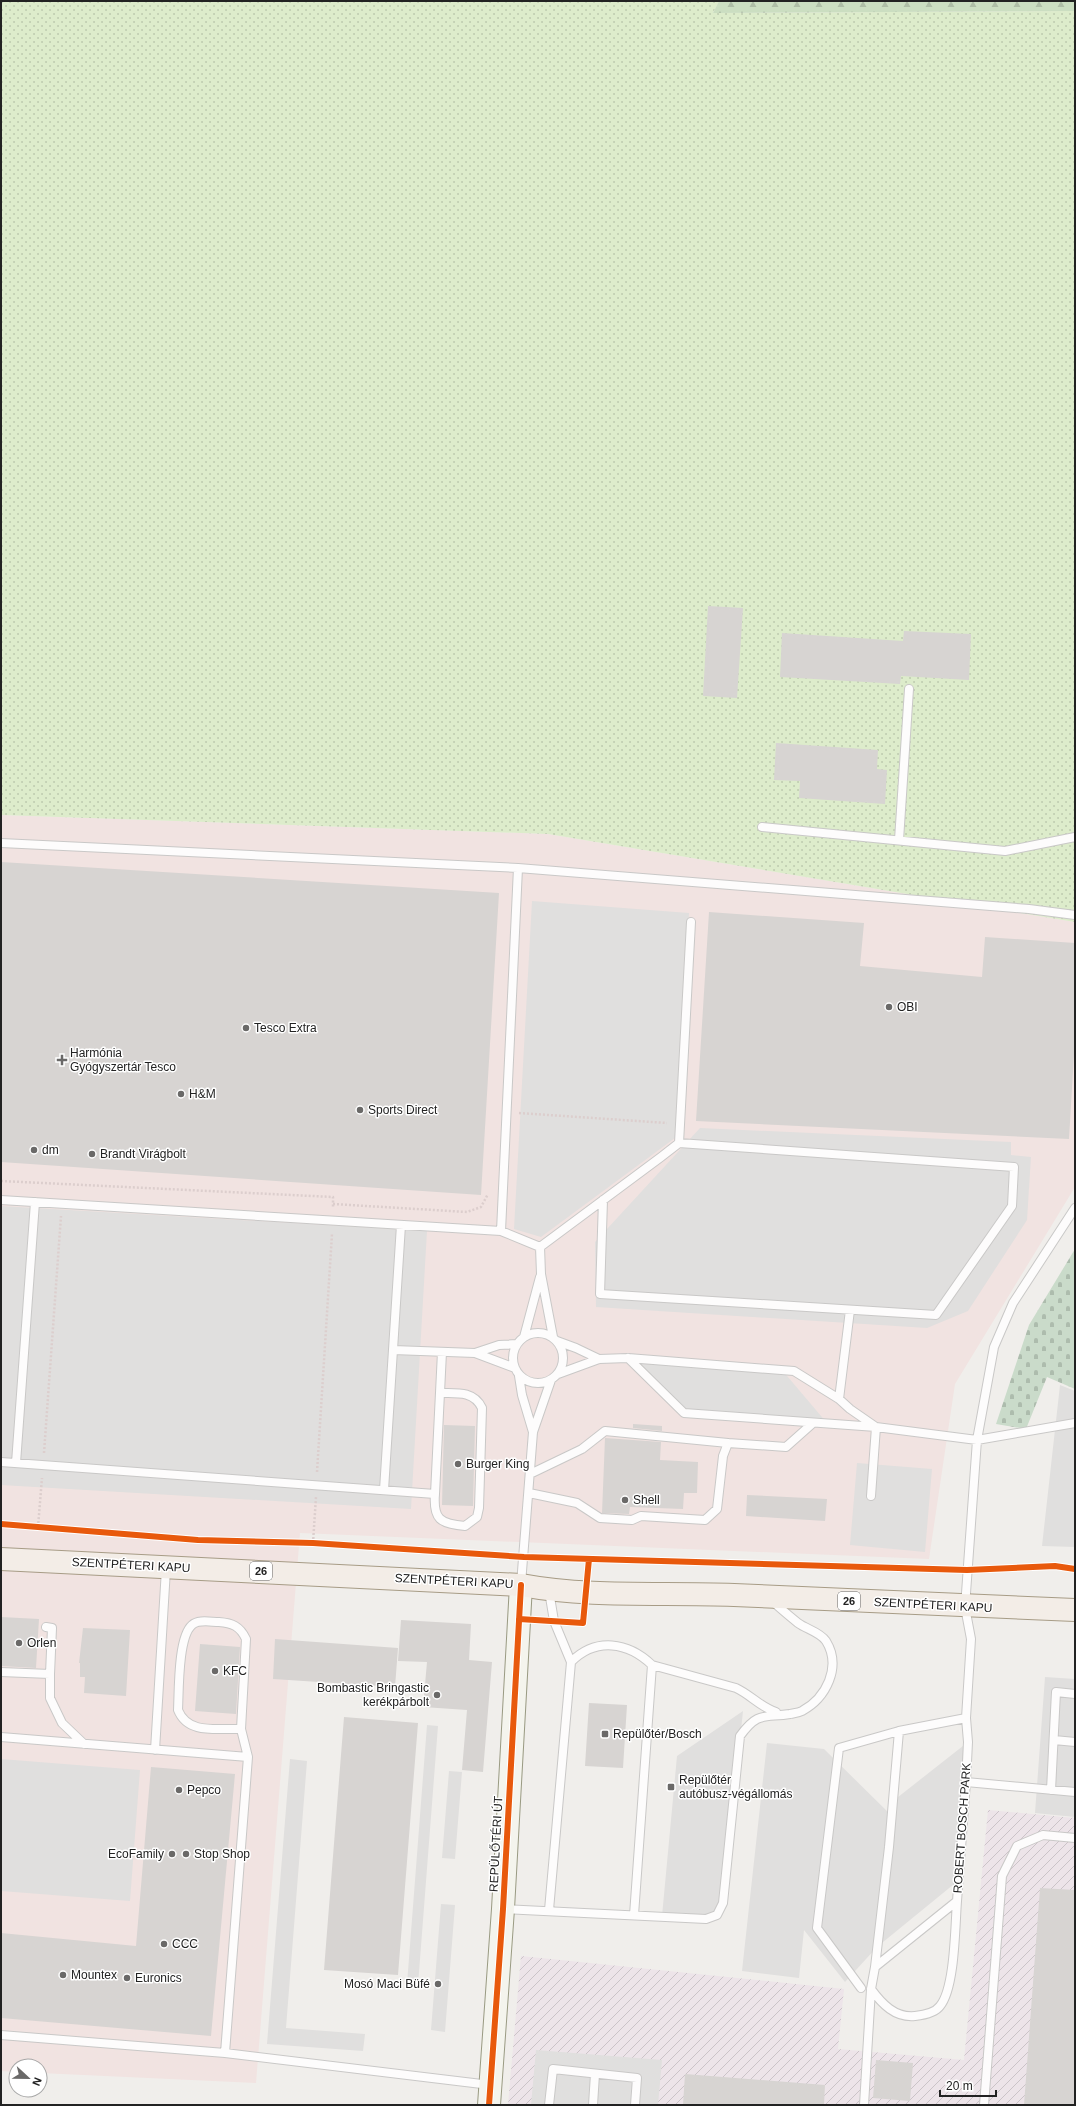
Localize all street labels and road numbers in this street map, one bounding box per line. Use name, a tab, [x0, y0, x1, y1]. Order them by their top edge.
street label: SZENTPÉTERI KAPU	[71, 1554, 191, 1575]
road number: 26	[250, 1562, 272, 1580]
street label: SZENTPÉTERI KAPU	[394, 1570, 514, 1591]
road number: 26	[838, 1592, 860, 1610]
street label: SZENTPÉTERI KAPU	[873, 1594, 993, 1615]
street label: ROBERT BOSCH PARK	[950, 1762, 974, 1894]
street label: REPÜLŐTÉRI ÚT	[485, 1795, 506, 1892]

